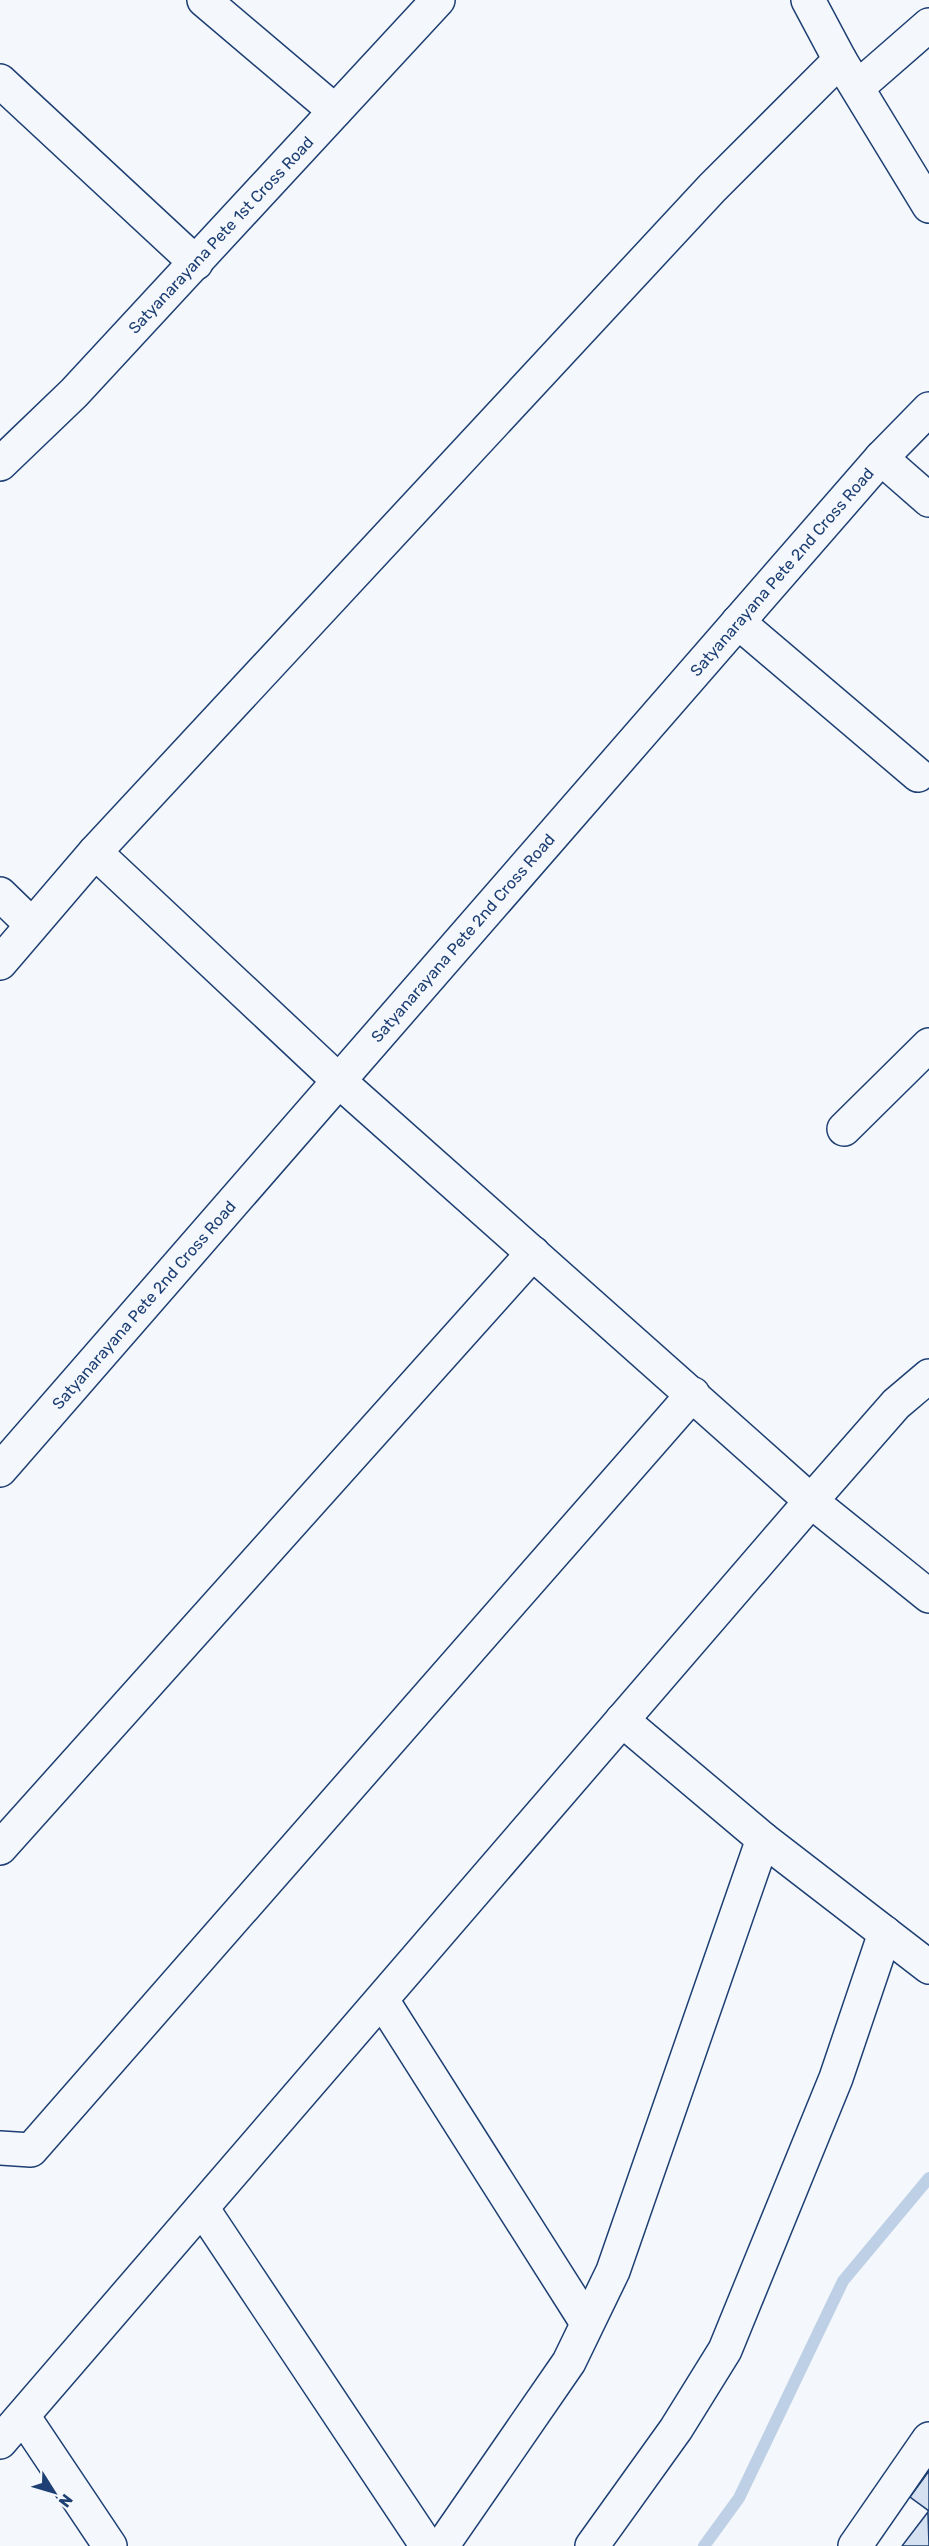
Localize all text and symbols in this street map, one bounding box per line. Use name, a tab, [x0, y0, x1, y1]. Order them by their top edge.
street label: Satyanarayana Pete 1st Cross Road	[125, 133, 317, 337]
street label: Satyanarayana Pete 2nd Cross Road	[686, 464, 878, 680]
street label: Satyanarayana Pete 2nd Cross Road	[367, 830, 559, 1046]
street label: Satyanarayana Pete 2nd Cross Road	[48, 1197, 240, 1413]
north arrow	[24, 2462, 84, 2522]
text: N	[55, 2490, 77, 2511]

